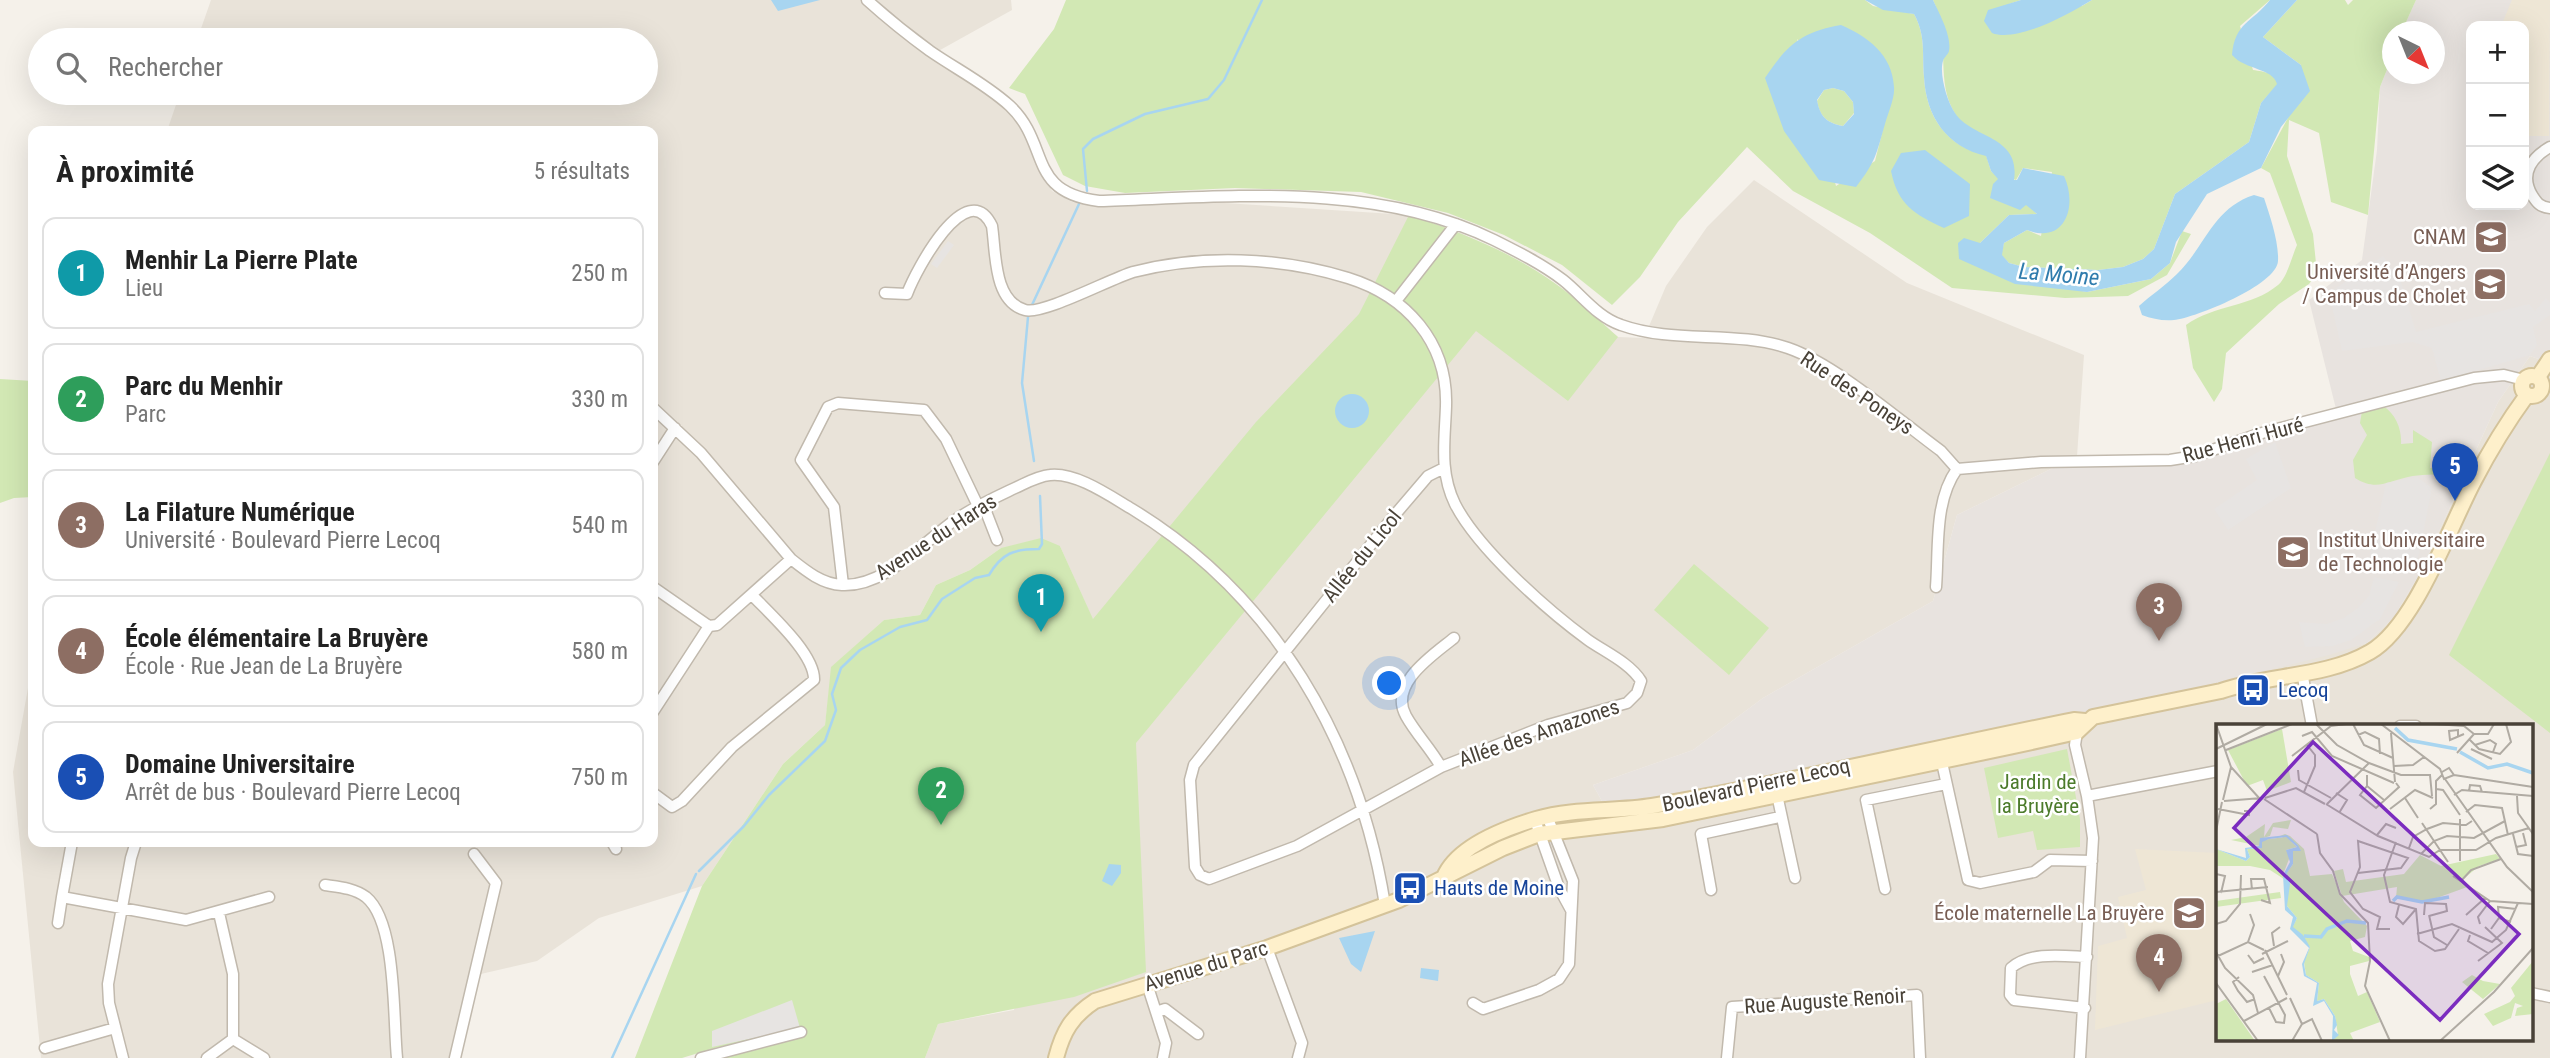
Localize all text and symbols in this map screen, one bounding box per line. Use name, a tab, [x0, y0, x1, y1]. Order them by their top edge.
north arrow	[2382, 21, 2445, 84]
map controls	[2466, 21, 2529, 210]
button: +	[2466, 21, 2529, 84]
search box	[28, 28, 658, 105]
icon: search	[52, 48, 90, 86]
text: Rechercher	[108, 52, 223, 82]
button: −	[2466, 84, 2529, 147]
button: layers	[2466, 147, 2529, 210]
text: À proximité	[56, 154, 194, 189]
text: 5 résultats	[534, 158, 630, 185]
school or university icon: CNAM	[2472, 218, 2510, 256]
place label: CNAM	[2413, 225, 2466, 249]
text: Menhir La Pierre Plate	[125, 245, 358, 275]
water label: La Moine	[2017, 258, 2100, 291]
text: 1	[75, 260, 87, 287]
text: 250 m	[571, 260, 628, 287]
place label: Université d’Angers / Campus de Cholet	[2302, 260, 2466, 308]
school or university icon: Université d’Angers / Campus de Cholet	[2471, 265, 2509, 303]
text: Lieu	[125, 275, 163, 302]
street label: Rue des Poneys	[1796, 346, 1918, 440]
text: Parc du Menhir	[125, 371, 283, 401]
text: 2	[75, 386, 87, 413]
text: 330 m	[571, 386, 628, 413]
text: Parc	[125, 401, 166, 428]
street label: Rue Henri Huré	[2180, 412, 2306, 468]
pin: 5	[2432, 443, 2478, 501]
street label: Avenue du Haras	[871, 489, 1001, 585]
text: La Filature Numérique	[125, 497, 355, 527]
street label: Allée du Licol	[1318, 505, 1406, 607]
text: 3	[75, 512, 87, 539]
text: 540 m	[571, 512, 628, 539]
text: Université · Boulevard Pierre Lecoq	[125, 527, 441, 554]
place label: Institut Universitaire de Technologie	[2318, 528, 2485, 576]
school or university icon: Institut Universitaire de Technologie	[2274, 533, 2312, 571]
pin: 1	[1018, 574, 1064, 632]
pin: 3	[2136, 583, 2182, 641]
text: École élémentaire La Bruyère	[125, 623, 428, 653]
text: 4	[75, 638, 87, 665]
text: 580 m	[571, 638, 628, 665]
text: École · Rue Jean de La Bruyère	[125, 653, 403, 680]
your location	[1372, 666, 1406, 700]
bus stop icon: Lecoq	[2234, 671, 2272, 709]
place label: Lecoq	[2278, 678, 2329, 702]
street label: Allée des Amazones	[1456, 694, 1622, 772]
inset map	[2216, 724, 2532, 1040]
text: Domaine Universitaire	[125, 749, 355, 779]
street label: Boulevard Pierre Lecoq	[1660, 753, 1852, 817]
text: 5	[75, 764, 87, 791]
text: 750 m	[571, 764, 628, 791]
pin: 2	[918, 767, 964, 825]
park label: Jardin de la Bruyère	[1997, 770, 2079, 818]
text: Arrêt de bus · Boulevard Pierre Lecoq	[125, 779, 461, 806]
bus stop icon: Hauts de Moine	[1391, 869, 1429, 907]
place label: Hauts de Moine	[1434, 876, 1564, 900]
school or university icon: École maternelle La Bruyère	[2170, 894, 2208, 932]
place label: École maternelle La Bruyère	[1934, 901, 2164, 925]
pin: 4	[2136, 934, 2182, 992]
street label: Avenue du Parc	[1141, 936, 1271, 996]
street label: Rue Auguste Renoir	[1743, 983, 1907, 1019]

